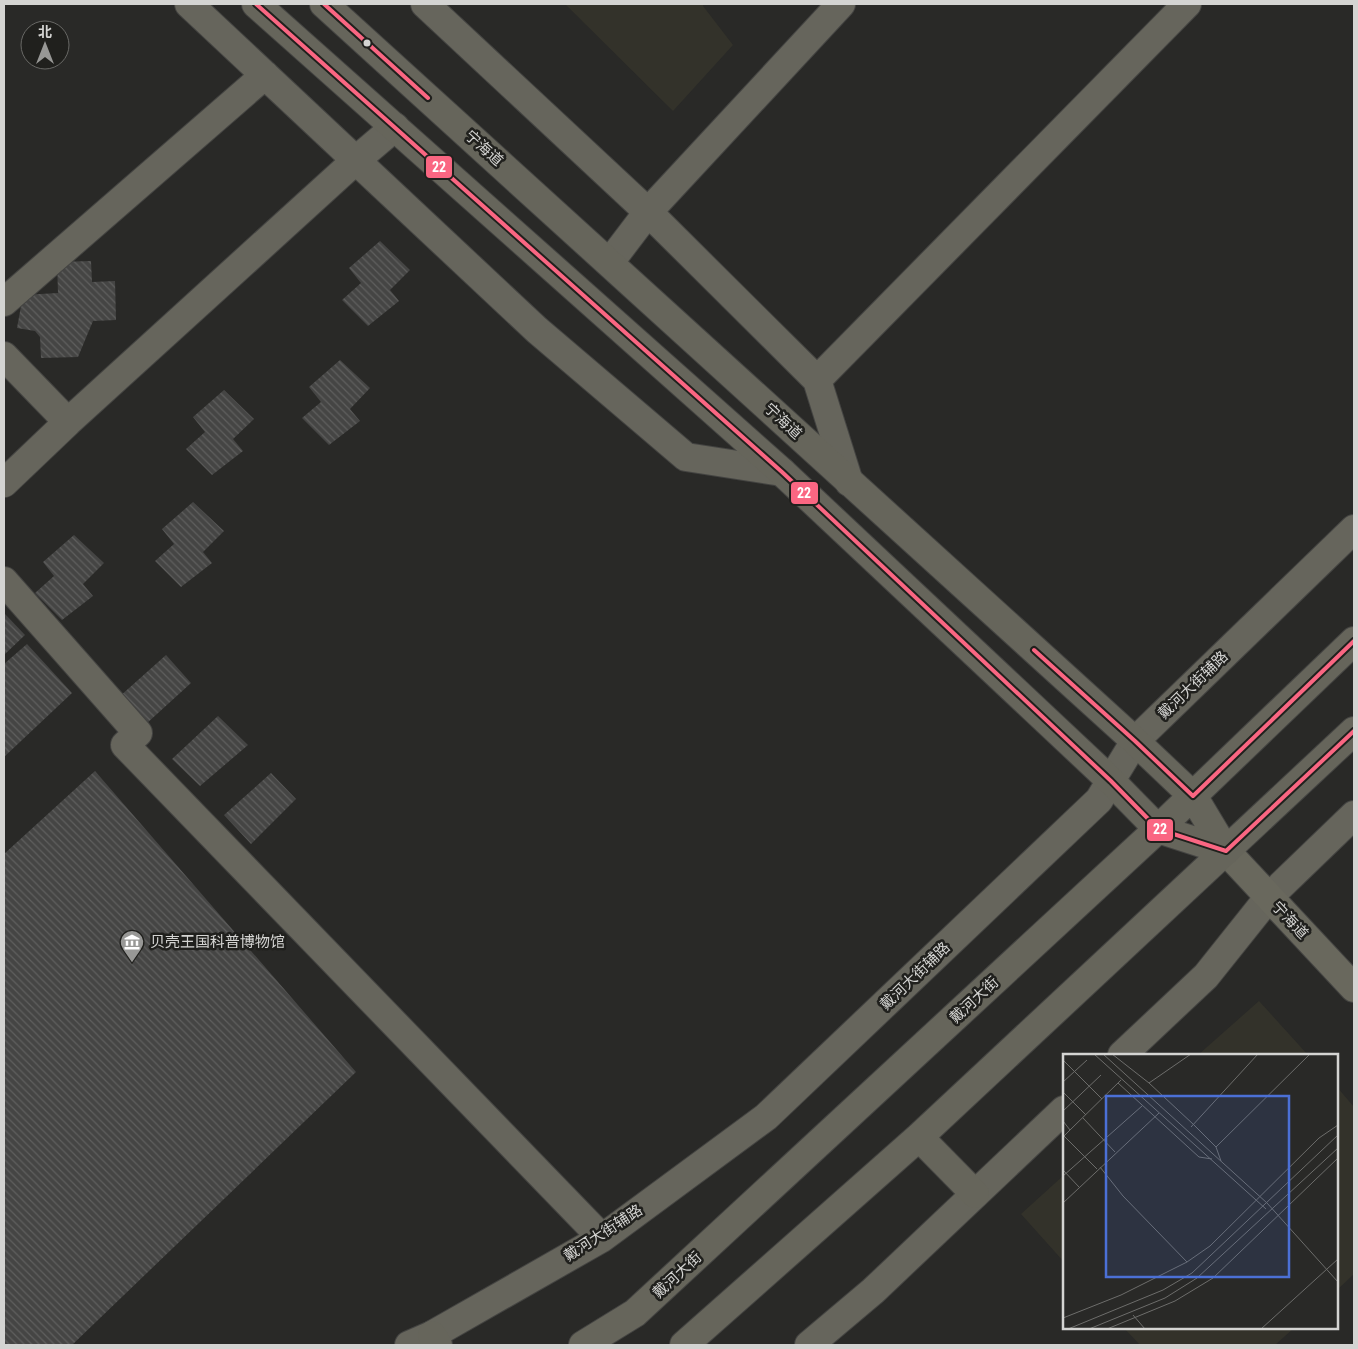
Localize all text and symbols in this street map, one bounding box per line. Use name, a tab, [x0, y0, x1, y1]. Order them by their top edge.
north arrow	[20, 20, 70, 70]
text: 北	[38, 24, 52, 40]
unlabelled marker	[362, 38, 372, 48]
street label: 宁海道	[461, 126, 507, 170]
line badge: 22	[425, 155, 453, 179]
text: 22	[432, 159, 446, 175]
street label: 宁海道	[760, 399, 806, 443]
line badge: 22	[790, 481, 819, 505]
text: 22	[797, 485, 811, 501]
street label: 戴河大街辅路	[1154, 647, 1232, 723]
line badge: 22	[1146, 818, 1174, 842]
text: 22	[1153, 821, 1167, 837]
street label: 宁海道	[1268, 897, 1312, 943]
museum icon: 贝壳王国科普博物馆	[119, 929, 145, 963]
place label: 贝壳王国科普博物馆	[150, 933, 285, 951]
street label: 戴河大街辅路	[876, 938, 954, 1014]
street label: 戴河大街	[946, 973, 1002, 1027]
inset map	[1063, 1054, 1338, 1329]
street label: 戴河大街辅路	[560, 1201, 646, 1265]
street label: 戴河大街	[649, 1248, 705, 1302]

